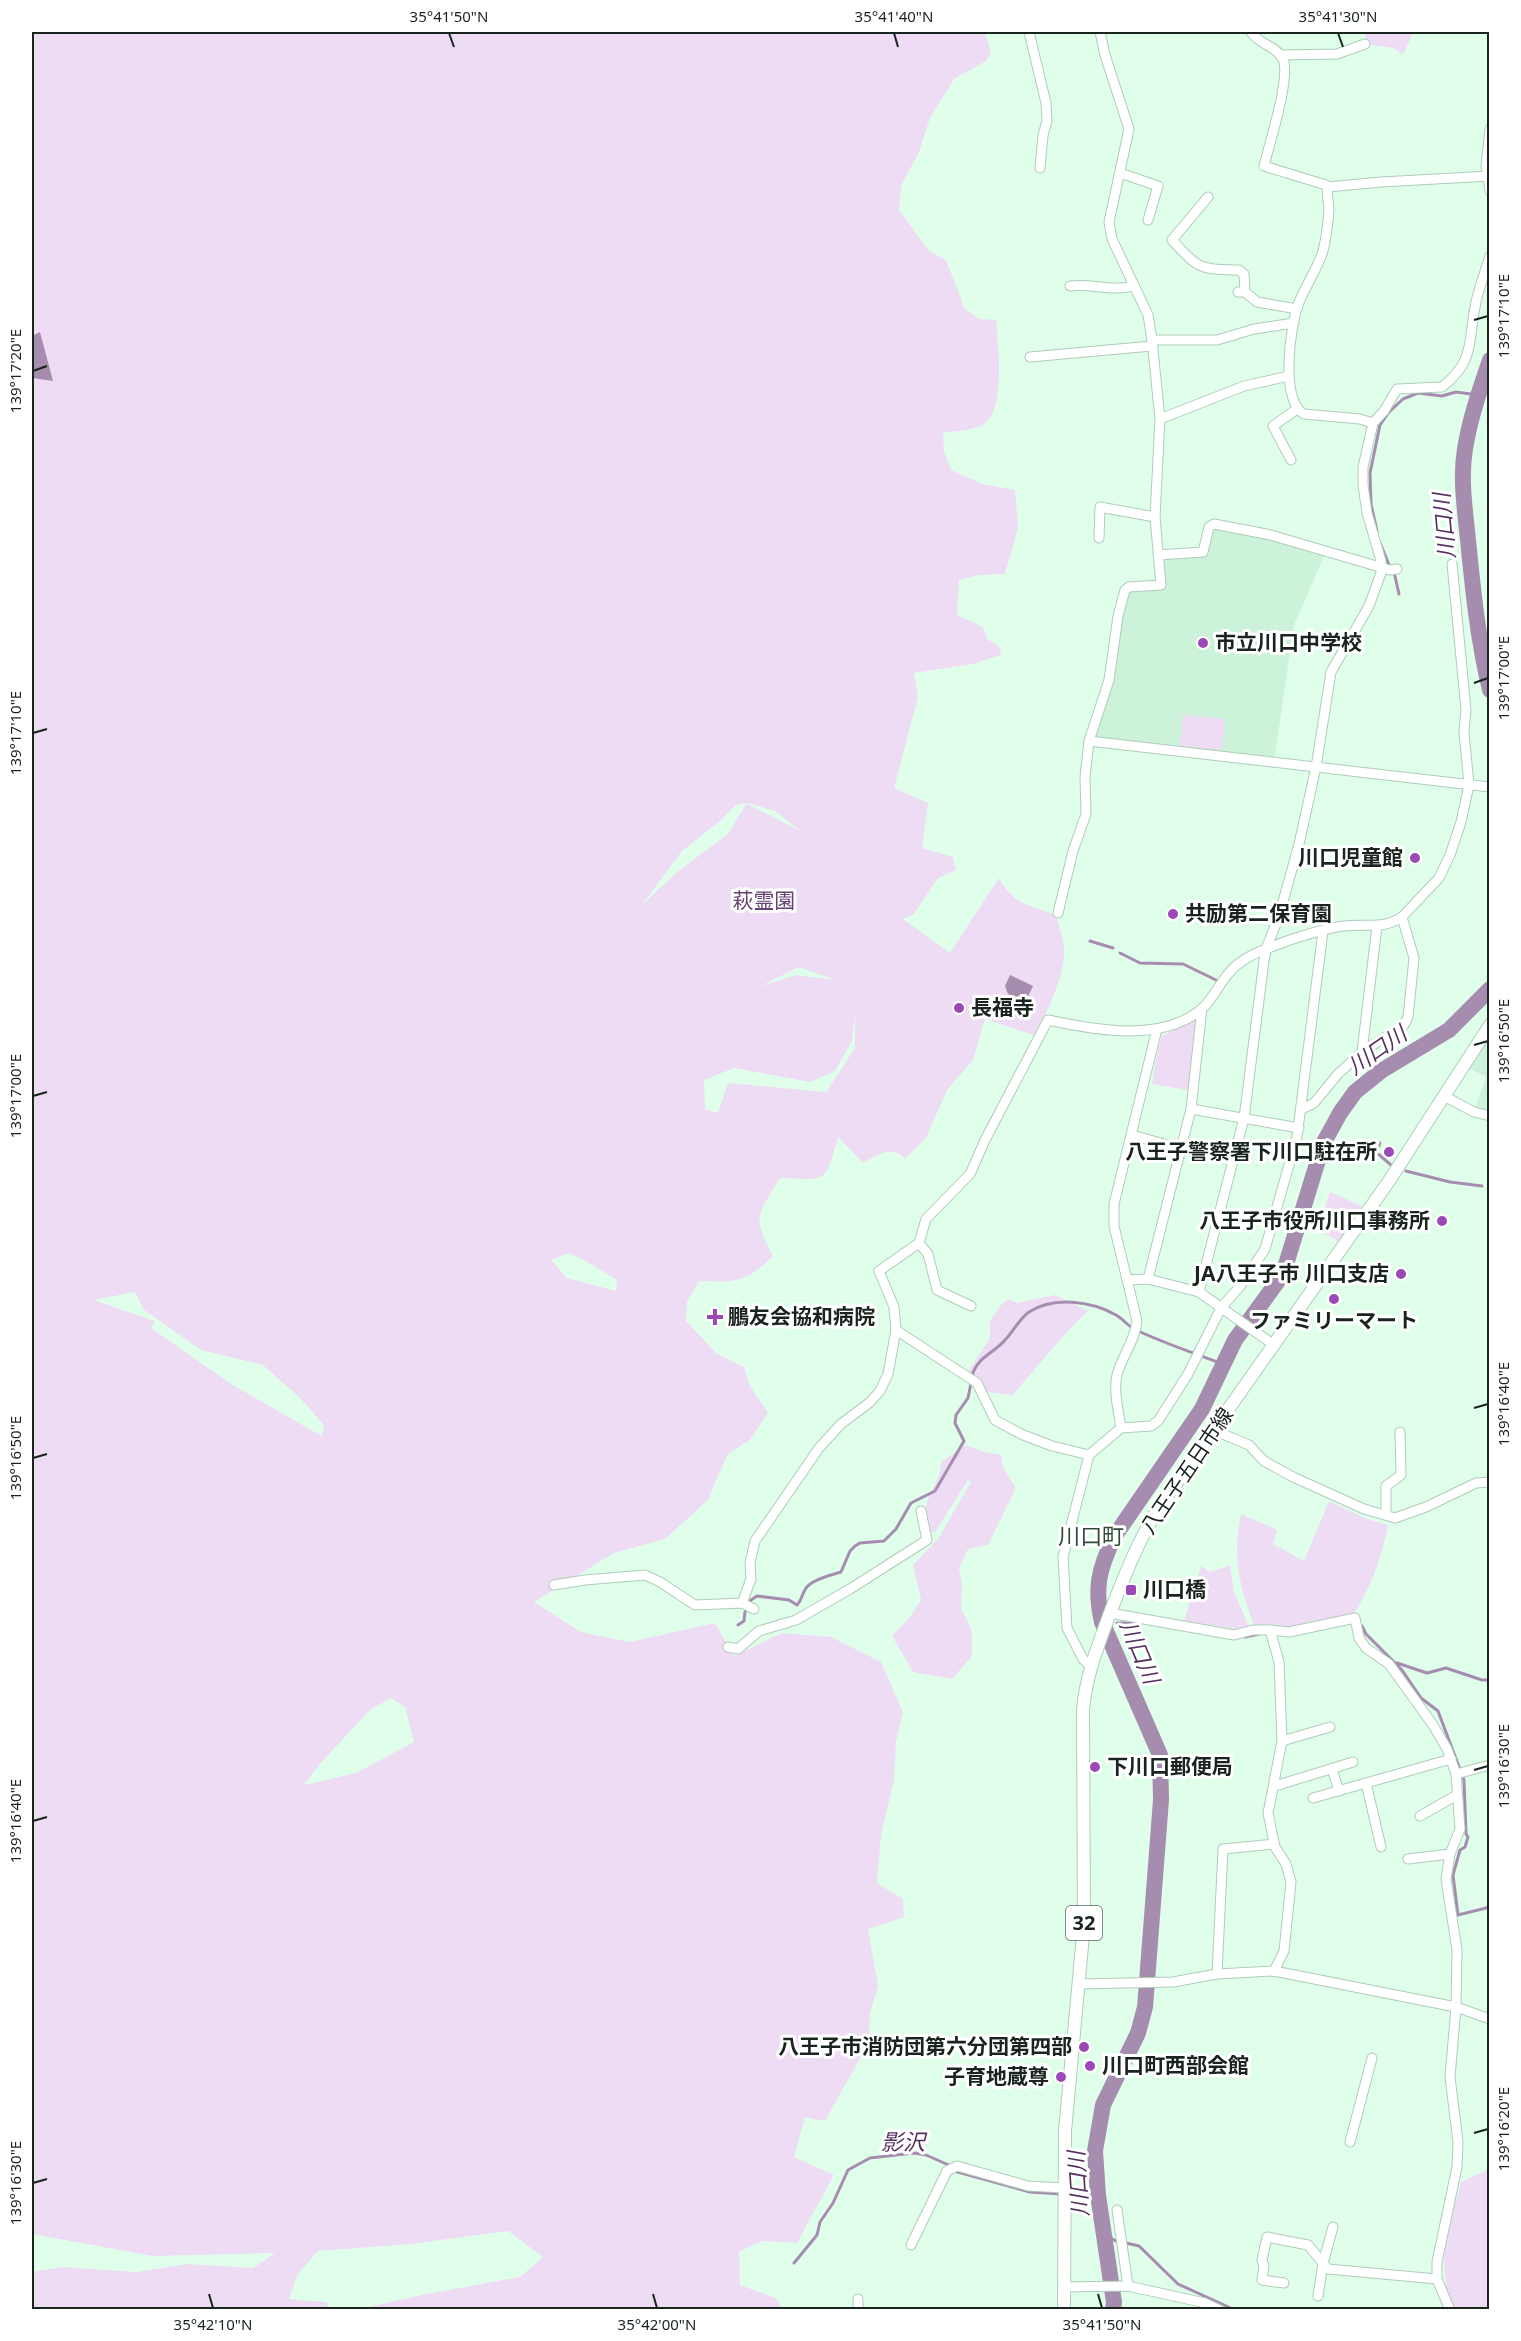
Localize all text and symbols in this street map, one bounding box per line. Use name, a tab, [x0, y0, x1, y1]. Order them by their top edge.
text: 35°41'50"N	[410, 6, 488, 26]
text: 35°41'40"N	[855, 6, 933, 26]
text: 35°41'30"N	[1299, 6, 1377, 26]
text: 139°17'10"E	[1493, 274, 1513, 358]
text: 139°17'20"E	[5, 329, 25, 413]
water label: 川口川	[1425, 490, 1461, 560]
place label: 市立川口中学校	[1215, 628, 1362, 656]
marker: 市立川口中学校	[1196, 636, 1210, 650]
text: 139°17'00"E	[1493, 636, 1513, 720]
text: 139°17'10"E	[5, 691, 25, 775]
place label: 川口児童館	[1298, 843, 1403, 871]
marker: 川口児童館	[1408, 851, 1422, 865]
park label: 萩霊園	[733, 886, 796, 914]
place label: 共励第二保育園	[1185, 899, 1332, 927]
marker: 共励第二保育園	[1166, 907, 1180, 921]
place label: 長福寺	[971, 993, 1034, 1021]
text: 139°16'50"E	[1493, 999, 1513, 1083]
marker: 長福寺	[952, 1001, 966, 1015]
water label: 川口川	[1341, 1017, 1414, 1080]
text: 139°17'00"E	[5, 1054, 25, 1138]
place label: 八王子警察署下川口駐在所	[1125, 1137, 1377, 1165]
marker: 八王子警察署下川口駐在所	[1382, 1145, 1396, 1159]
place label: 八王子市役所川口事務所	[1199, 1206, 1430, 1234]
marker: 八王子市役所川口事務所	[1435, 1214, 1449, 1228]
place label: JA八王子市 川口支店	[1192, 1259, 1389, 1287]
marker: JA八王子市 川口支店	[1394, 1267, 1408, 1281]
marker: ファミリーマート	[1327, 1292, 1341, 1306]
place label: 鵬友会協和病院	[728, 1302, 875, 1330]
place label: ファミリーマート	[1250, 1306, 1418, 1334]
marker: 鵬友会協和病院	[706, 1308, 724, 1326]
text: 139°16'40"E	[1493, 1362, 1513, 1446]
street label: 八王子五日市線	[1133, 1402, 1239, 1539]
text: 139°16'50"E	[5, 1416, 25, 1500]
district label: 川口町	[1058, 1520, 1124, 1550]
place label: 川口橋	[1143, 1575, 1206, 1603]
marker: 川口橋	[1124, 1583, 1138, 1597]
water label: 川口川	[1114, 1615, 1168, 1690]
text: 139°16'30"E	[1493, 1724, 1513, 1808]
place label: 下川口郵便局	[1107, 1752, 1233, 1780]
marker: 下川口郵便局	[1088, 1760, 1102, 1774]
text: 139°16'40"E	[5, 1779, 25, 1863]
road number: 32	[1066, 1906, 1102, 1940]
place label: 八王子市消防団第六分団第四部	[778, 2032, 1072, 2060]
marker: 八王子市消防団第六分団第四部	[1077, 2040, 1091, 2054]
place label: 川口町西部会館	[1102, 2051, 1249, 2079]
marker: 川口町西部会館	[1083, 2059, 1097, 2073]
place label: 子育地蔵尊	[944, 2062, 1049, 2090]
marker: 子育地蔵尊	[1054, 2070, 1068, 2084]
text: 139°16'20"E	[1493, 2087, 1513, 2171]
water label: 影沢	[881, 2126, 928, 2156]
text: 139°16'30"E	[5, 2141, 25, 2225]
water label: 川口川	[1060, 2148, 1094, 2218]
text: 35°42'10"N	[174, 2314, 252, 2334]
text: 35°42'00"N	[618, 2314, 696, 2334]
text: 35°41'50"N	[1063, 2314, 1141, 2334]

